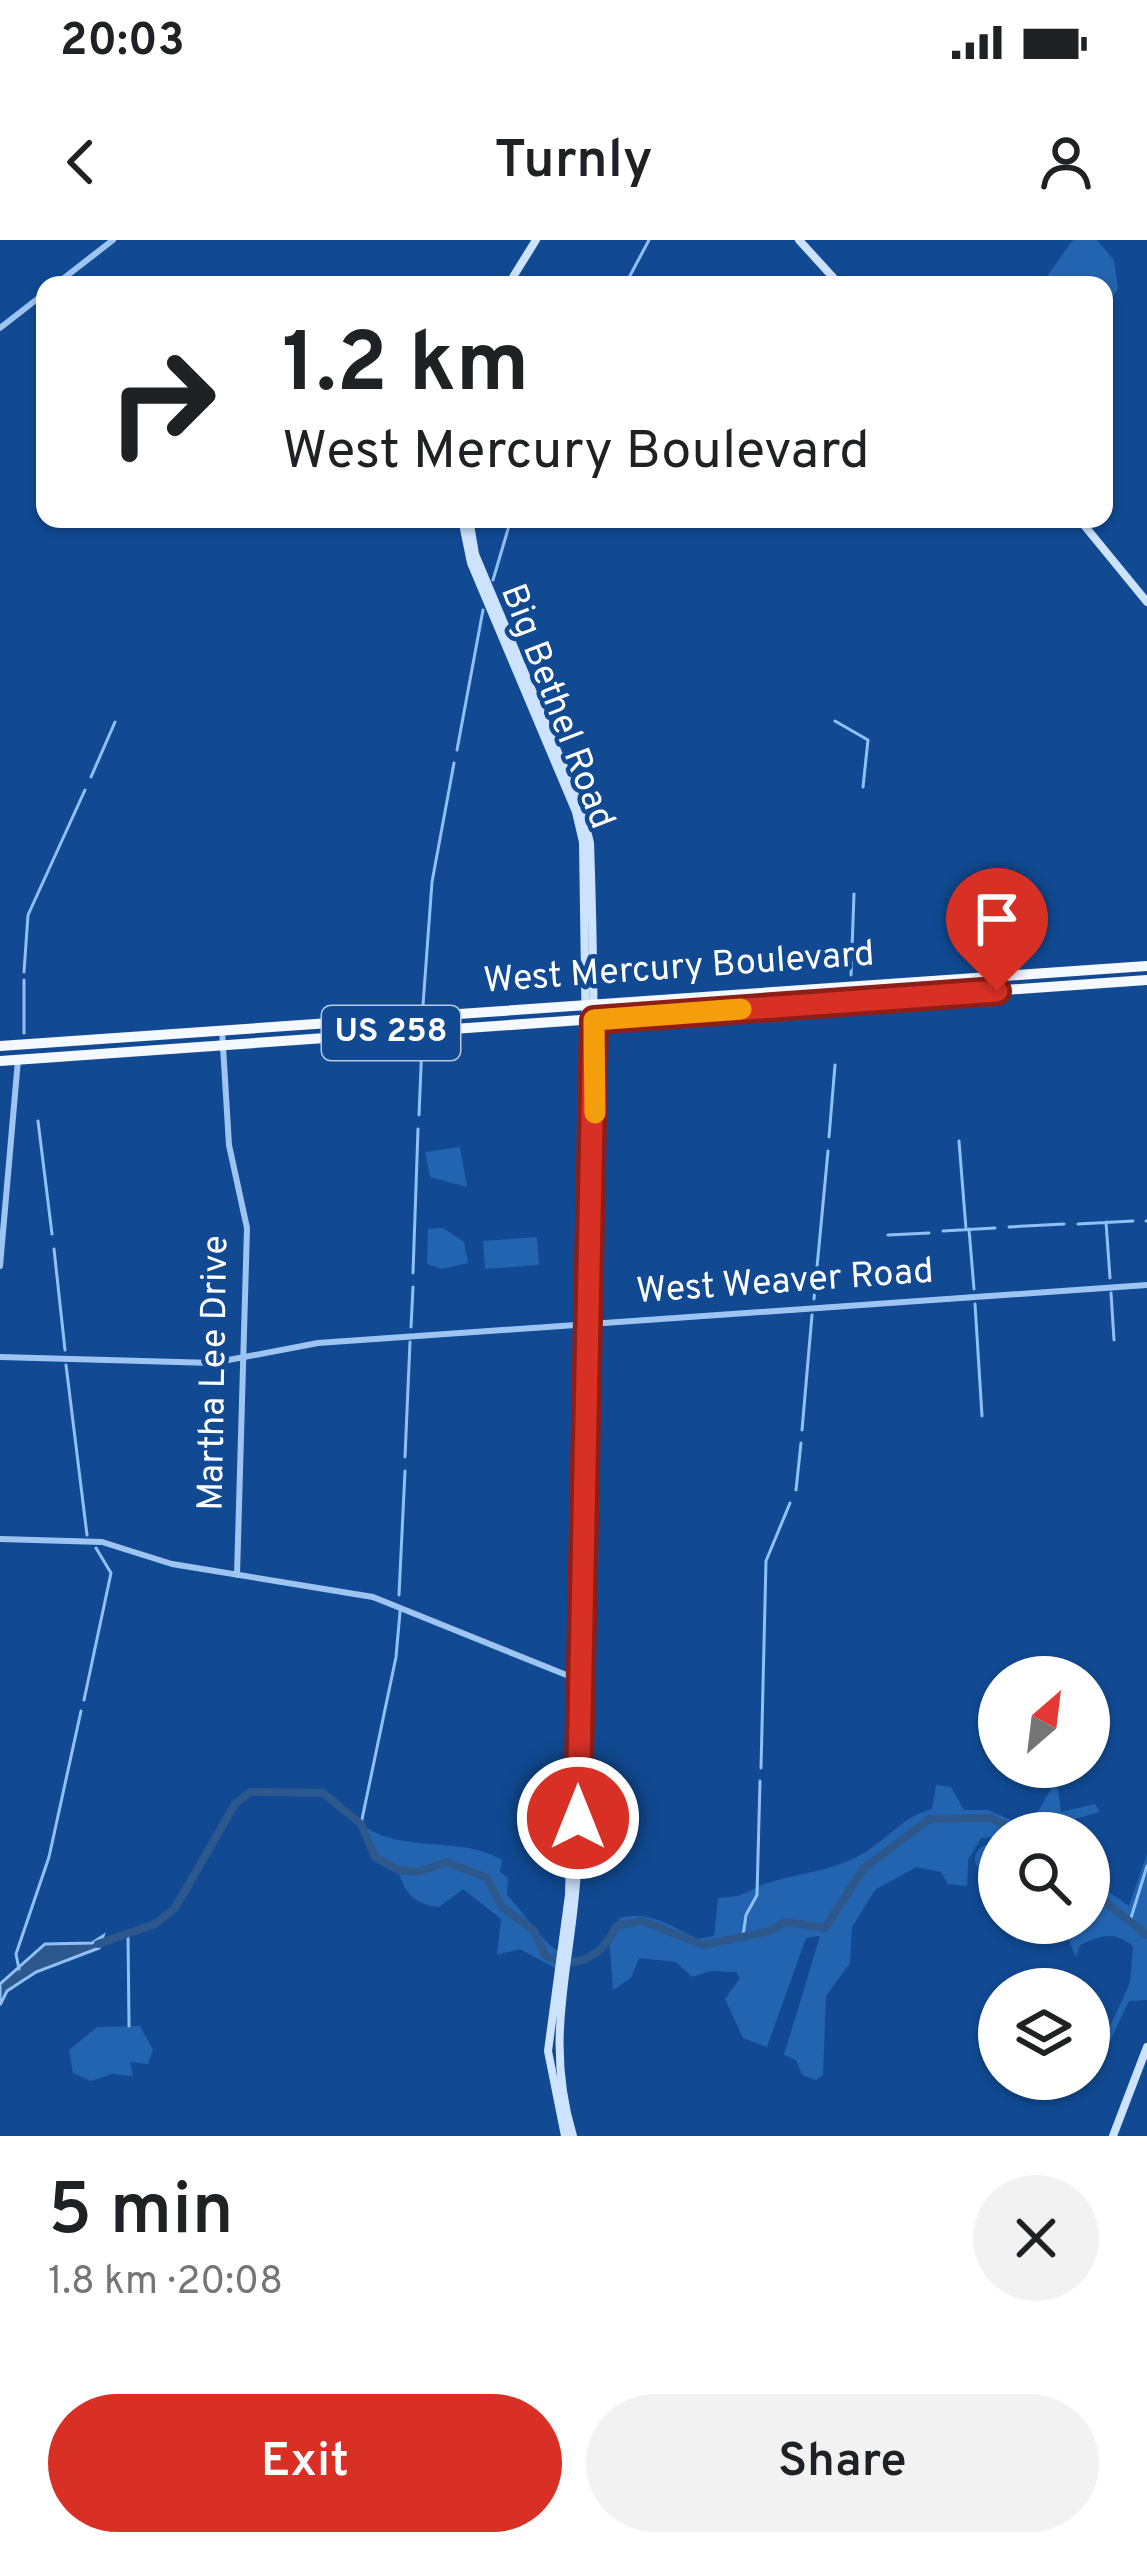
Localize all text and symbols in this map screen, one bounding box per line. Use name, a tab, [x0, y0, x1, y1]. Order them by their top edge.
text: 20:03	[60, 14, 185, 71]
text: Turnly	[494, 128, 653, 197]
icon: back	[48, 129, 114, 195]
icon: person	[1033, 129, 1099, 195]
text: 1.2 km	[282, 315, 529, 421]
icon: right	[84, 324, 240, 480]
text: West Mercury Boulevard	[282, 419, 870, 488]
street label: Big Bethel Road	[488, 578, 624, 836]
pin	[946, 868, 1048, 991]
icon: arrive	[964, 886, 1030, 952]
street label: West Mercury Boulevard	[482, 932, 876, 1006]
road number: US 258	[322, 1006, 460, 1060]
street label: Martha Lee Drive	[190, 1235, 240, 1511]
street label: West Weaver Road	[635, 1250, 935, 1316]
north arrow	[978, 1656, 1110, 1788]
map controls	[978, 1656, 1110, 2100]
position arrow	[515, 1755, 641, 1881]
button: search	[978, 1812, 1110, 1944]
button: layers	[978, 1968, 1110, 2100]
text: 5 min	[48, 2168, 234, 2260]
button: close	[973, 2175, 1099, 2301]
text: 1.8 km · 20:08	[48, 2259, 283, 2308]
button: Exit	[48, 2394, 562, 2532]
button: Share	[586, 2394, 1099, 2532]

